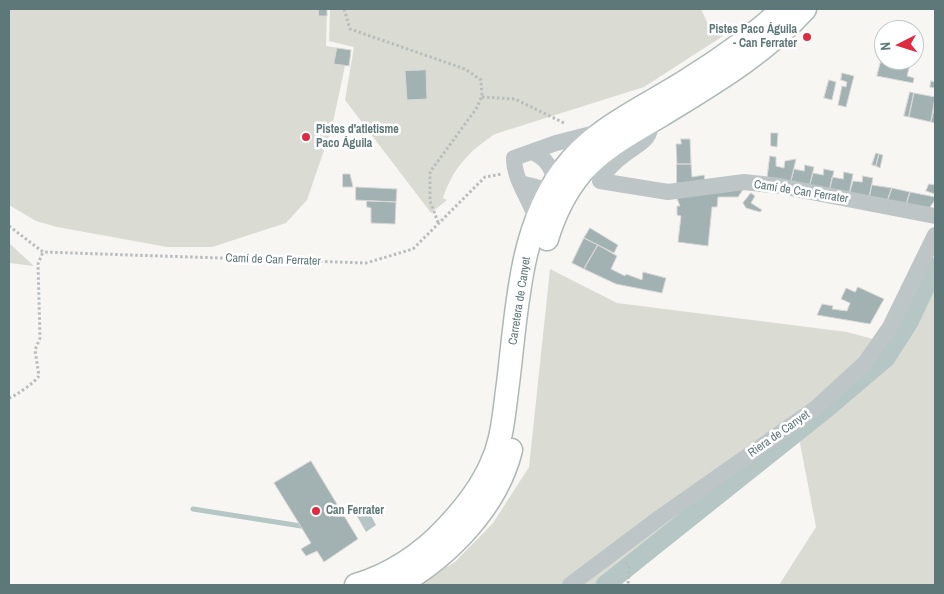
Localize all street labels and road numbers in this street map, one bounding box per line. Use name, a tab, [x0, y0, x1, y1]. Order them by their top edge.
street label: Camí de Can Ferrater	[753, 177, 849, 207]
street label: Camí de Can Ferrater	[225, 251, 321, 269]
street label: Carretera de Canyet	[506, 256, 534, 346]
street label: Riera de Canyet	[746, 408, 812, 460]

